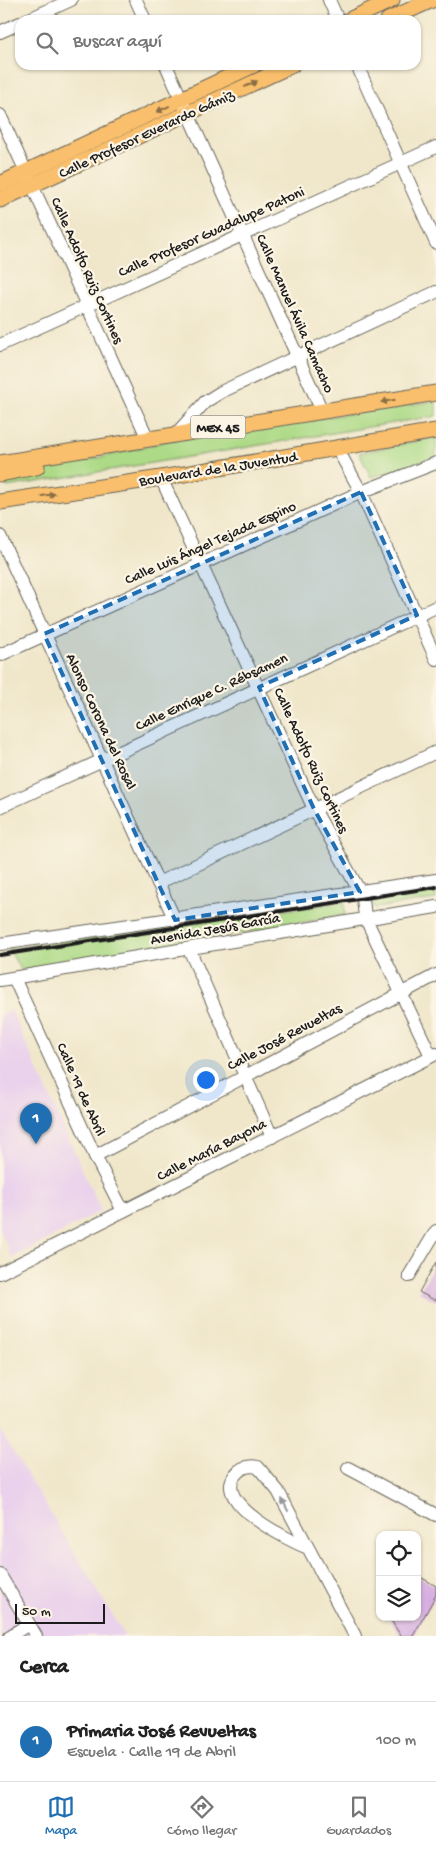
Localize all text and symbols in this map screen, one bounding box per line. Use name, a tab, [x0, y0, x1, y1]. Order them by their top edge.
search box	[15, 15, 421, 70]
icon: search	[33, 29, 61, 57]
text: Buscar aquí	[73, 31, 162, 54]
one-way arrow	[244, 80, 258, 88]
street label: Calle Profesor Everardo Gámiz	[56, 86, 238, 183]
one-way arrow	[156, 105, 170, 113]
street label: Calle Profesor Guadalupe Patoni	[116, 184, 308, 282]
street label: Calle Adolfo Ruiz Cortines	[46, 195, 127, 347]
street label: Calle Manuel Ávila Camacho	[251, 232, 337, 396]
one-way arrow	[379, 397, 395, 405]
road number: MEX 45	[190, 416, 246, 438]
street label: Boulevard de la Juventud	[137, 448, 300, 492]
one-way arrow	[41, 491, 57, 499]
street label: Calle Luis Ángel Tejada Espino	[122, 498, 299, 590]
street label: Calle Enrique C. Rébsamen	[133, 650, 291, 736]
street label: Alonso Corona del Rosal	[61, 651, 140, 793]
street label: Calle Adolfo Ruiz Cortines	[269, 685, 352, 837]
street label: Avenida Jesús García	[149, 910, 282, 950]
street label: Calle José Revueltas	[225, 1000, 346, 1076]
street label: Calle 19 de Abril	[52, 1040, 109, 1139]
your location	[193, 1067, 219, 1093]
pin: 1	[20, 1103, 52, 1144]
street label: Calle María Bayona	[154, 1115, 270, 1186]
one-way arrow	[281, 1497, 289, 1512]
map controls	[376, 1531, 421, 1621]
button: locate	[376, 1531, 421, 1576]
button: layers	[376, 1576, 421, 1621]
scale bar	[15, 1601, 105, 1624]
text: 50 m	[22, 1604, 51, 1621]
text: Cerca	[20, 1656, 68, 1681]
text: Primaria José Revueltas	[67, 1721, 256, 1744]
text: 1	[33, 1732, 39, 1751]
text: 100 m	[376, 1732, 416, 1751]
text: Escuela · Calle 19 de Abril	[67, 1744, 236, 1763]
tab: Mapa	[45, 1793, 77, 1840]
tab: Cómo llegar	[167, 1793, 236, 1840]
tab: Guardados	[326, 1793, 391, 1840]

